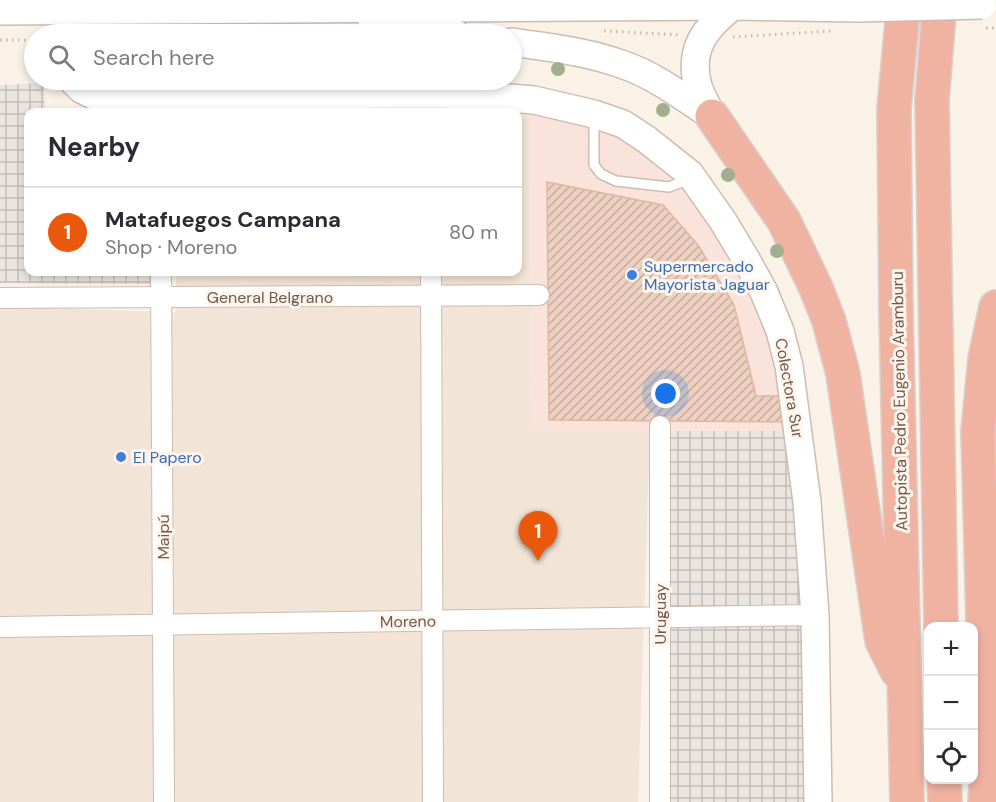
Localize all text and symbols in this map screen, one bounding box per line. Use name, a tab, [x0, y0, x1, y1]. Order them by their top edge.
search box	[24, 24, 522, 90]
icon: search	[45, 41, 78, 74]
text: Search here	[93, 43, 214, 72]
text: Nearby	[48, 130, 140, 164]
text: Matafuegos Campana	[105, 205, 341, 234]
text: 1	[64, 219, 71, 245]
text: 80 m	[449, 219, 498, 245]
text: Shop · Moreno	[105, 234, 237, 260]
place label: Supermercado Mayorista Jaguar	[644, 256, 770, 295]
marker: Supermercado Mayorista Jaguar	[625, 268, 639, 282]
street label: Autopista Pedro Eugenio Aramburu	[887, 271, 912, 531]
street label: General Belgrano	[207, 287, 333, 308]
street label: Colectora Sur	[770, 336, 809, 440]
your location	[651, 379, 680, 408]
place label: El Papero	[133, 447, 202, 468]
marker: El Papero	[114, 450, 128, 464]
pin: 1	[518, 512, 558, 561]
street label: Maipú	[153, 514, 174, 560]
street label: Uruguay	[650, 583, 671, 645]
street label: Moreno	[380, 611, 436, 632]
map controls	[924, 622, 978, 784]
button: +	[924, 622, 978, 676]
button: −	[924, 676, 978, 730]
button: locate	[924, 730, 978, 784]

